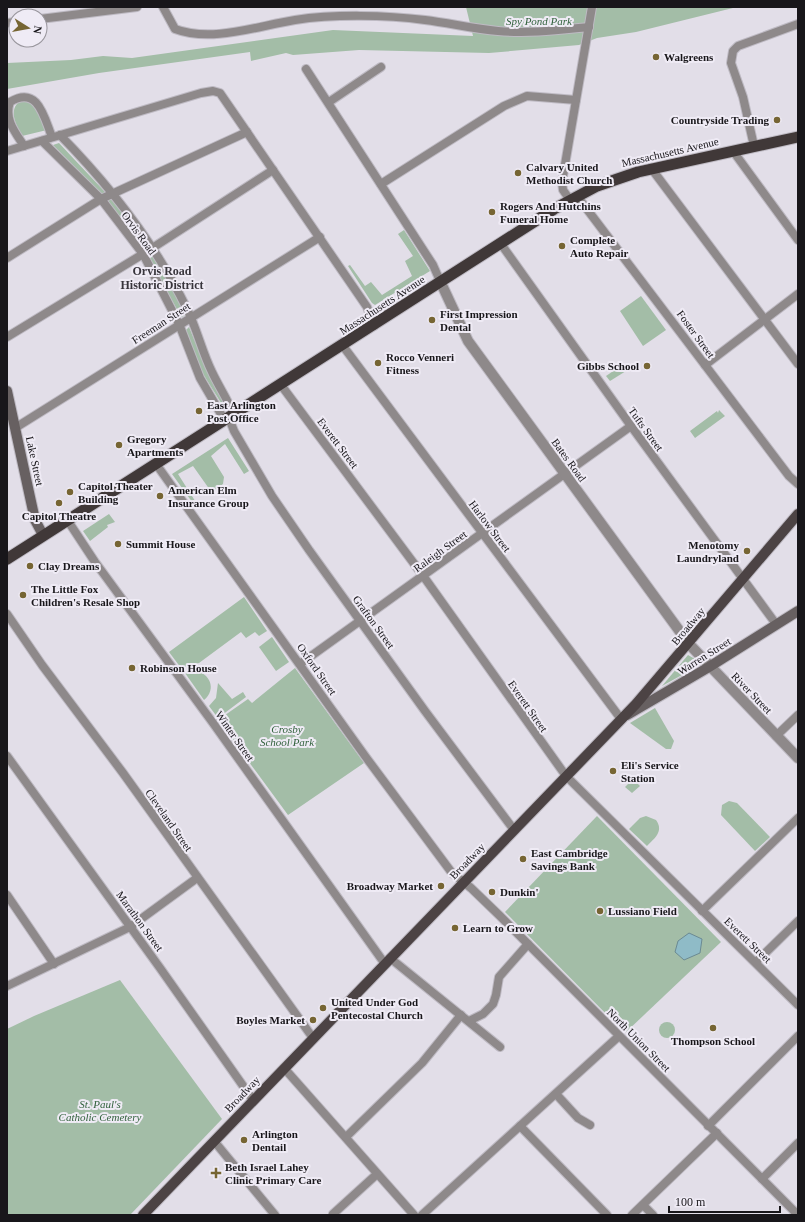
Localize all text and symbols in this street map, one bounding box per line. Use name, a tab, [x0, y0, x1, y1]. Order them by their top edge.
north arrow	[8, 8, 48, 48]
park label: Spy Pond Park	[506, 15, 573, 27]
text: N	[31, 25, 44, 35]
place label: Walgreens	[664, 51, 714, 63]
marker: Walgreens	[651, 52, 661, 62]
place label: Countryside Trading	[671, 114, 769, 126]
marker: Countryside Trading	[772, 115, 782, 125]
street label: Massachusetts Avenue	[620, 135, 720, 169]
place label: Calvary United Methodist Church	[526, 161, 612, 186]
marker: Calvary United Methodist Church	[513, 168, 523, 178]
place label: Rogers And Hutchins Funeral Home	[500, 200, 602, 225]
marker: Rogers And Hutchins Funeral Home	[487, 207, 497, 217]
street label: Orvis Road	[119, 209, 159, 257]
place label: Complete Auto Repair	[570, 234, 628, 259]
marker: Complete Auto Repair	[557, 241, 567, 251]
district label: Orvis Road Historic District	[121, 264, 203, 292]
street label: Massachusetts Avenue	[337, 273, 427, 337]
street label: Freeman Street	[130, 300, 192, 346]
place label: First Impression Dental	[440, 308, 518, 333]
street label: Foster Street	[675, 308, 717, 360]
marker: First Impression Dental	[427, 315, 437, 325]
place label: Rocco Venneri Fitness	[386, 351, 454, 376]
marker: Rocco Venneri Fitness	[373, 358, 383, 368]
place label: Gibbs School	[577, 360, 639, 372]
marker: Gibbs School	[642, 361, 652, 371]
place label: East Arlington Post Office	[207, 399, 276, 424]
street label: Tufts Street	[626, 405, 666, 453]
marker: East Arlington Post Office	[194, 406, 204, 416]
street label: Everett Street	[315, 415, 361, 471]
place label: Gregory Apartments	[127, 433, 184, 458]
street label: Lake Street	[24, 435, 46, 487]
street label: Bates Road	[549, 436, 589, 484]
marker: Gregory Apartments	[114, 440, 124, 450]
place label: Capitol Theater Building	[78, 480, 153, 505]
place label: American Elm Insurance Group	[168, 484, 249, 509]
marker: Capitol Theater Building	[65, 487, 75, 497]
marker: American Elm Insurance Group	[155, 491, 165, 501]
marker: Capitol Theatre	[54, 498, 64, 508]
street label: Harlow Street	[467, 498, 513, 554]
place label: Capitol Theatre	[22, 510, 96, 522]
street label: Raleigh Street	[411, 528, 469, 574]
place label: Summit House	[126, 538, 195, 550]
marker: Summit House	[113, 539, 123, 549]
place label: Menotomy Laundryland	[677, 539, 739, 564]
marker: Menotomy Laundryland	[742, 546, 752, 556]
place label: Clay Dreams	[38, 560, 100, 572]
marker: Clay Dreams	[25, 561, 35, 571]
place label: The Little Fox Children's Resale Shop	[31, 583, 140, 608]
marker: The Little Fox Children's Resale Shop	[18, 590, 28, 600]
street label: Grafton Street	[351, 593, 397, 651]
street label: Broadway	[669, 604, 707, 647]
street label: Warren Street	[675, 635, 733, 677]
street label: Oxford Street	[295, 641, 339, 697]
place label: Robinson House	[140, 662, 217, 674]
marker: Robinson House	[127, 663, 137, 673]
street label: River Street	[729, 670, 775, 716]
street label: Everett Street	[506, 678, 550, 734]
street label: Winter Street	[213, 709, 257, 763]
park label: Crosby School Park	[260, 723, 315, 748]
place label: Eli's Service Station	[621, 759, 679, 784]
marker: Eli's Service Station	[608, 766, 618, 776]
street label: Cleveland Street	[143, 787, 195, 853]
street label: Broadway	[447, 840, 487, 881]
place label: East Cambridge Savings Bank	[531, 847, 608, 872]
marker: East Cambridge Savings Bank	[518, 854, 528, 864]
place label: Broadway Market	[347, 880, 433, 892]
marker: Broadway Market	[436, 881, 446, 891]
place label: Dunkin'	[500, 886, 539, 898]
marker: Dunkin'	[487, 887, 497, 897]
street label: Marathon Street	[114, 889, 166, 953]
place label: Lussiano Field	[608, 905, 677, 917]
marker: Lussiano Field	[595, 906, 605, 916]
street label: Everett Street	[722, 915, 774, 965]
place label: Learn to Grow	[463, 922, 533, 934]
marker: Learn to Grow	[450, 923, 460, 933]
place label: United Under God Pentecostal Church	[331, 996, 423, 1021]
marker: United Under God Pentecostal Church	[318, 1003, 328, 1013]
street label: North Union Street	[605, 1006, 673, 1074]
place label: Boyles Market	[236, 1014, 305, 1026]
marker: Boyles Market	[308, 1015, 318, 1025]
marker: Thompson School	[708, 1023, 718, 1033]
place label: Thompson School	[671, 1035, 755, 1047]
street label: Broadway	[222, 1073, 262, 1114]
park label: St. Paul's Catholic Cemetery	[59, 1098, 142, 1123]
place label: Arlington Dentail	[252, 1128, 298, 1153]
marker: Arlington Dentail	[239, 1135, 249, 1145]
place label: Beth Israel Lahey Clinic Primary Care	[225, 1161, 321, 1186]
marker: Beth Israel Lahey Clinic Primary Care	[210, 1167, 222, 1179]
scale bar	[669, 1188, 780, 1214]
text: 100 m	[675, 1195, 706, 1209]

